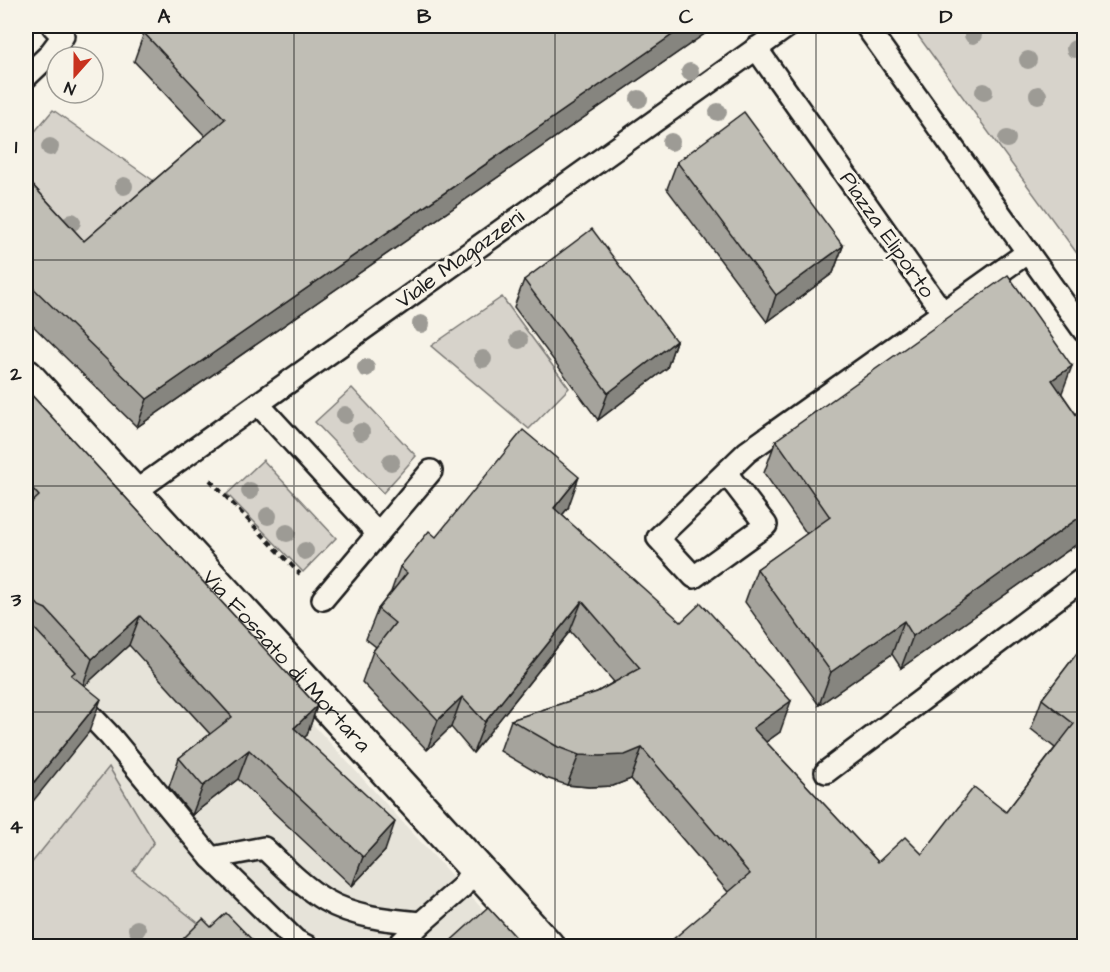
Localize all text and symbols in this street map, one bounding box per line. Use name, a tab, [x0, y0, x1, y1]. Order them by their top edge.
text: A	[158, 3, 171, 31]
text: B	[417, 3, 432, 31]
text: C	[679, 3, 694, 31]
text: D	[940, 3, 953, 31]
north arrow	[45, 45, 105, 105]
text: N	[61, 76, 79, 100]
text: 1	[15, 133, 18, 161]
street label: Piazza Eliporto	[832, 165, 943, 305]
street label: Viale Magazzeni	[389, 202, 531, 317]
text: 2	[9, 360, 22, 388]
street label: Via Fossato di Mortara	[195, 563, 378, 759]
text: 3	[10, 586, 22, 614]
text: 4	[9, 813, 23, 841]

